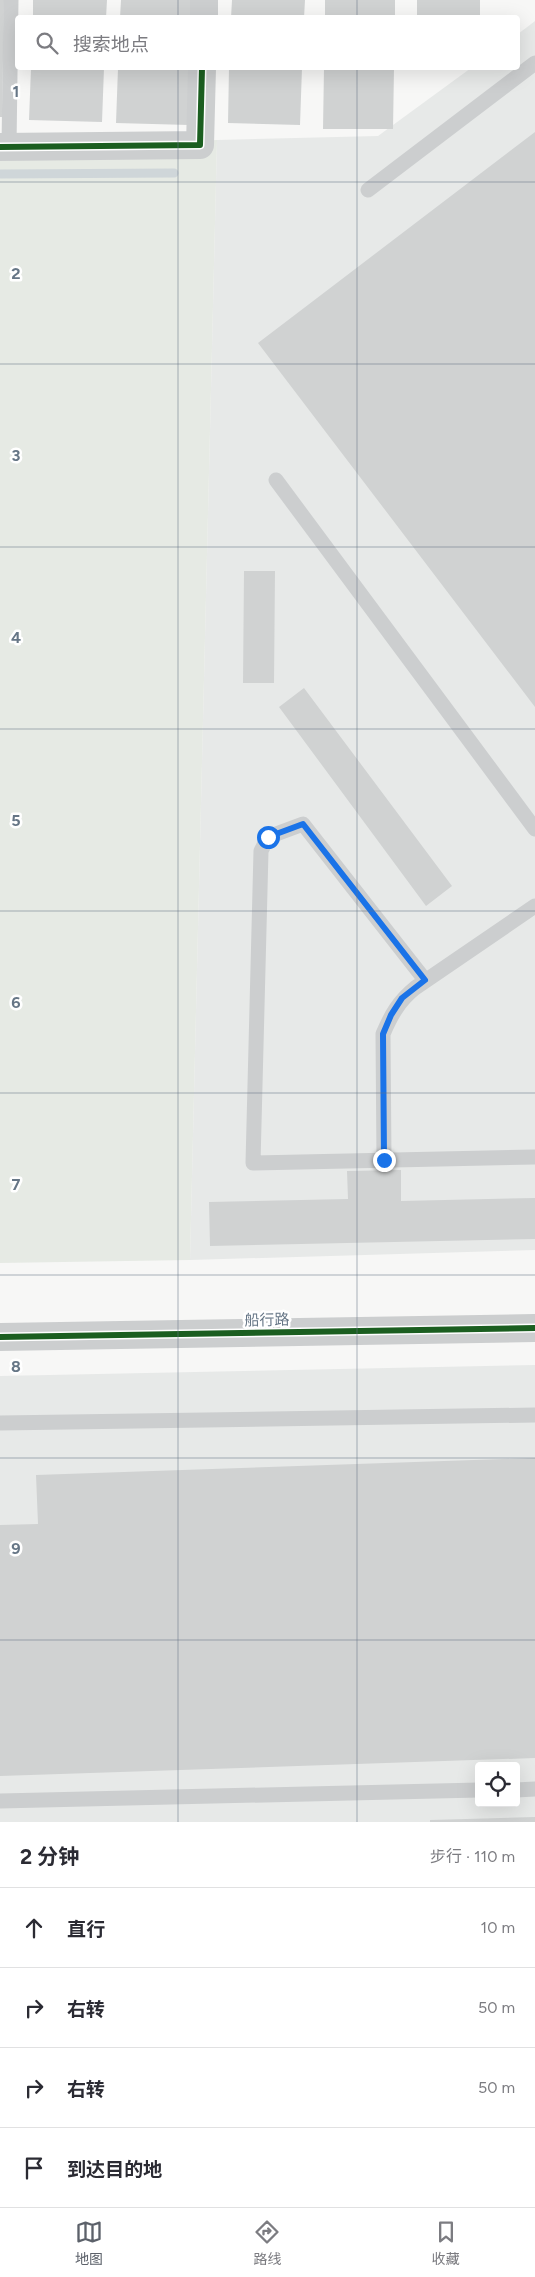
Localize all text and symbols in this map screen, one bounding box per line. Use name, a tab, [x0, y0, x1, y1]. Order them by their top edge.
search box	[15, 15, 520, 70]
icon: search	[33, 29, 61, 57]
text: 搜索地点	[73, 33, 149, 56]
text: 1	[13, 82, 19, 101]
text: 2	[11, 264, 21, 283]
text: 3	[12, 446, 21, 465]
text: 4	[11, 628, 21, 647]
text: 5	[11, 811, 21, 830]
route start	[257, 826, 280, 849]
text: 6	[11, 993, 21, 1012]
route end	[373, 1149, 396, 1172]
text: 7	[12, 1175, 21, 1194]
street label: 船行路	[244, 1311, 290, 1329]
text: 8	[11, 1357, 21, 1376]
text: 9	[11, 1539, 21, 1558]
map controls	[475, 1762, 520, 1807]
button: locate	[475, 1762, 520, 1807]
text: 2 分钟	[20, 1844, 79, 1869]
text: 步行 · 110 m	[430, 1847, 515, 1866]
icon: ahead	[20, 1914, 48, 1942]
text: 直行	[67, 1918, 105, 1941]
text: 10 m	[481, 1918, 515, 1937]
icon: right	[20, 1994, 48, 2022]
text: 右转	[67, 1998, 105, 2021]
text: 50 m	[478, 1998, 515, 2017]
icon: right	[20, 2074, 48, 2102]
text: 右转	[67, 2078, 105, 2101]
text: 50 m	[478, 2078, 515, 2097]
icon: arrive	[20, 2154, 48, 2182]
text: 到达目的地	[67, 2158, 162, 2181]
tab: 地图	[75, 2218, 103, 2268]
tab: 路线	[253, 2218, 281, 2268]
tab: 收藏	[432, 2218, 460, 2268]

